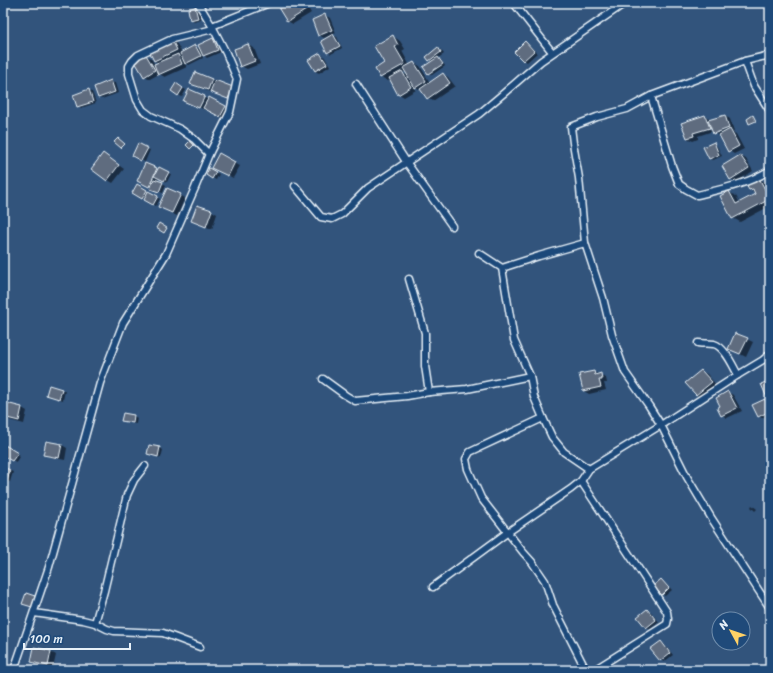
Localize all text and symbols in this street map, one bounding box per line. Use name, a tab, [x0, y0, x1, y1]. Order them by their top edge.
north arrow	[711, 611, 751, 651]
text: N	[713, 616, 734, 635]
scale bar	[24, 625, 130, 651]
text: 100 m	[30, 628, 63, 650]

